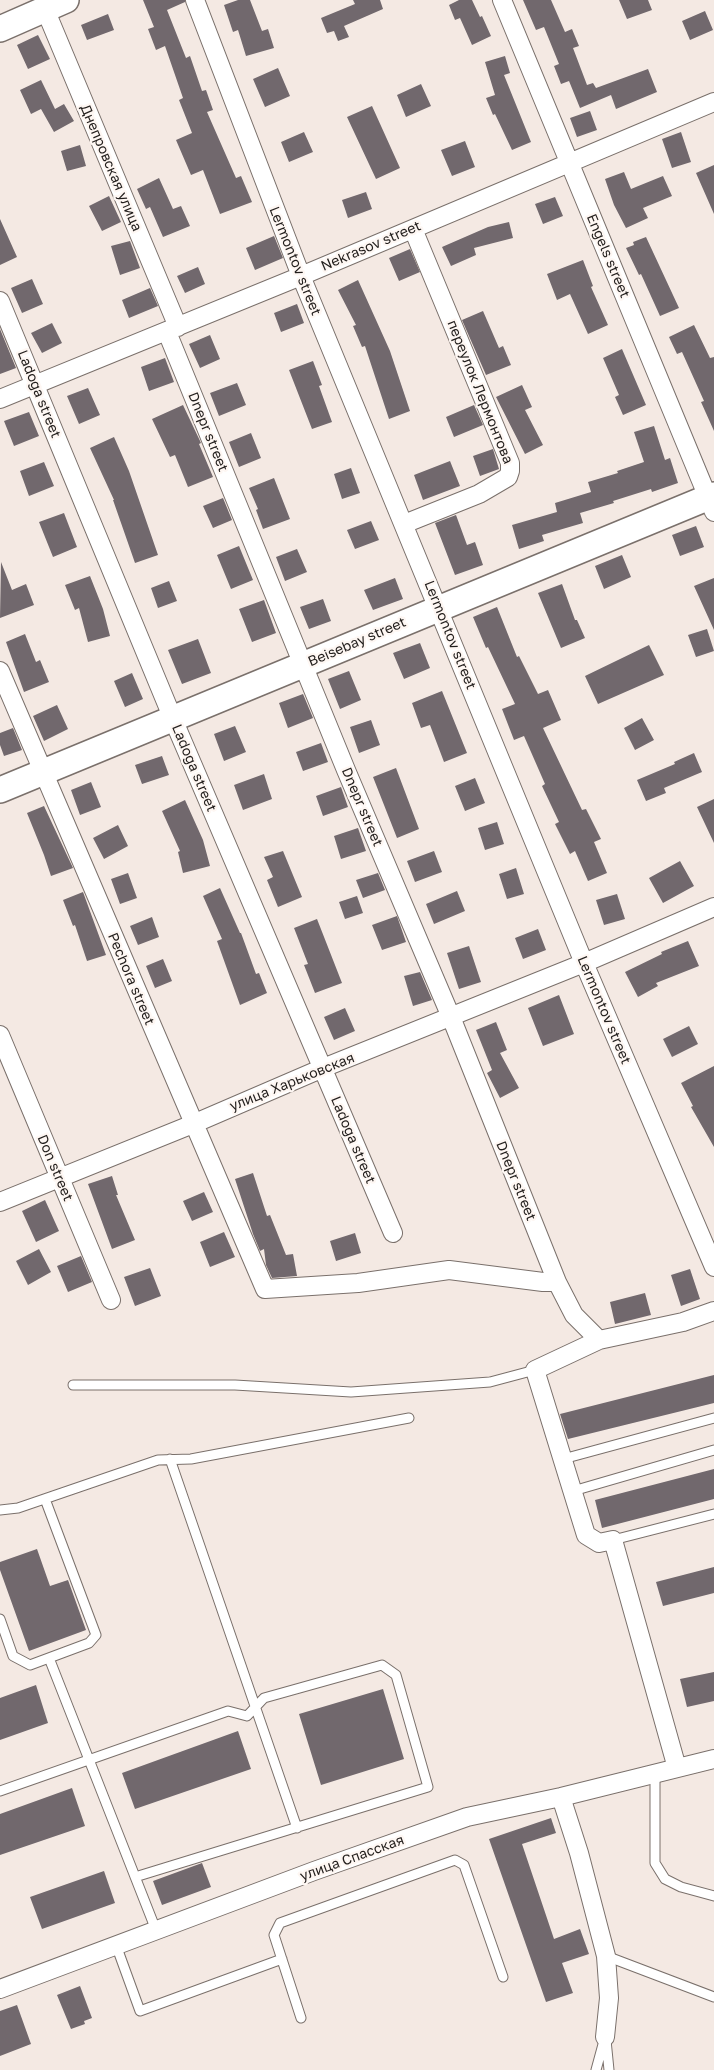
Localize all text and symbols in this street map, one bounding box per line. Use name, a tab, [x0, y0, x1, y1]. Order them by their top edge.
street label: Днепровская улица	[77, 102, 145, 234]
street label: Lermontov street	[265, 204, 325, 318]
street label: Engels street	[583, 212, 633, 300]
street label: Nekrasov street	[318, 217, 424, 275]
street label: переулок Лермонтова	[443, 318, 517, 466]
street label: Ladoga street	[14, 348, 64, 440]
street label: Dnepr street	[184, 390, 232, 474]
street label: Lermontov street	[420, 578, 480, 692]
street label: Beisebay street	[306, 614, 408, 670]
street label: Ladoga street	[168, 722, 220, 814]
street label: Dnepr street	[338, 765, 386, 849]
street label: Pechora street	[104, 930, 158, 1028]
street label: Lermontov street	[574, 953, 634, 1067]
street label: улица Харьковская	[227, 1049, 357, 1115]
street label: Ladoga street	[327, 1094, 379, 1186]
street label: Don street	[33, 1132, 77, 1204]
street label: Dnepr street	[492, 1139, 540, 1223]
street label: улица Спасская	[298, 1831, 406, 1885]

